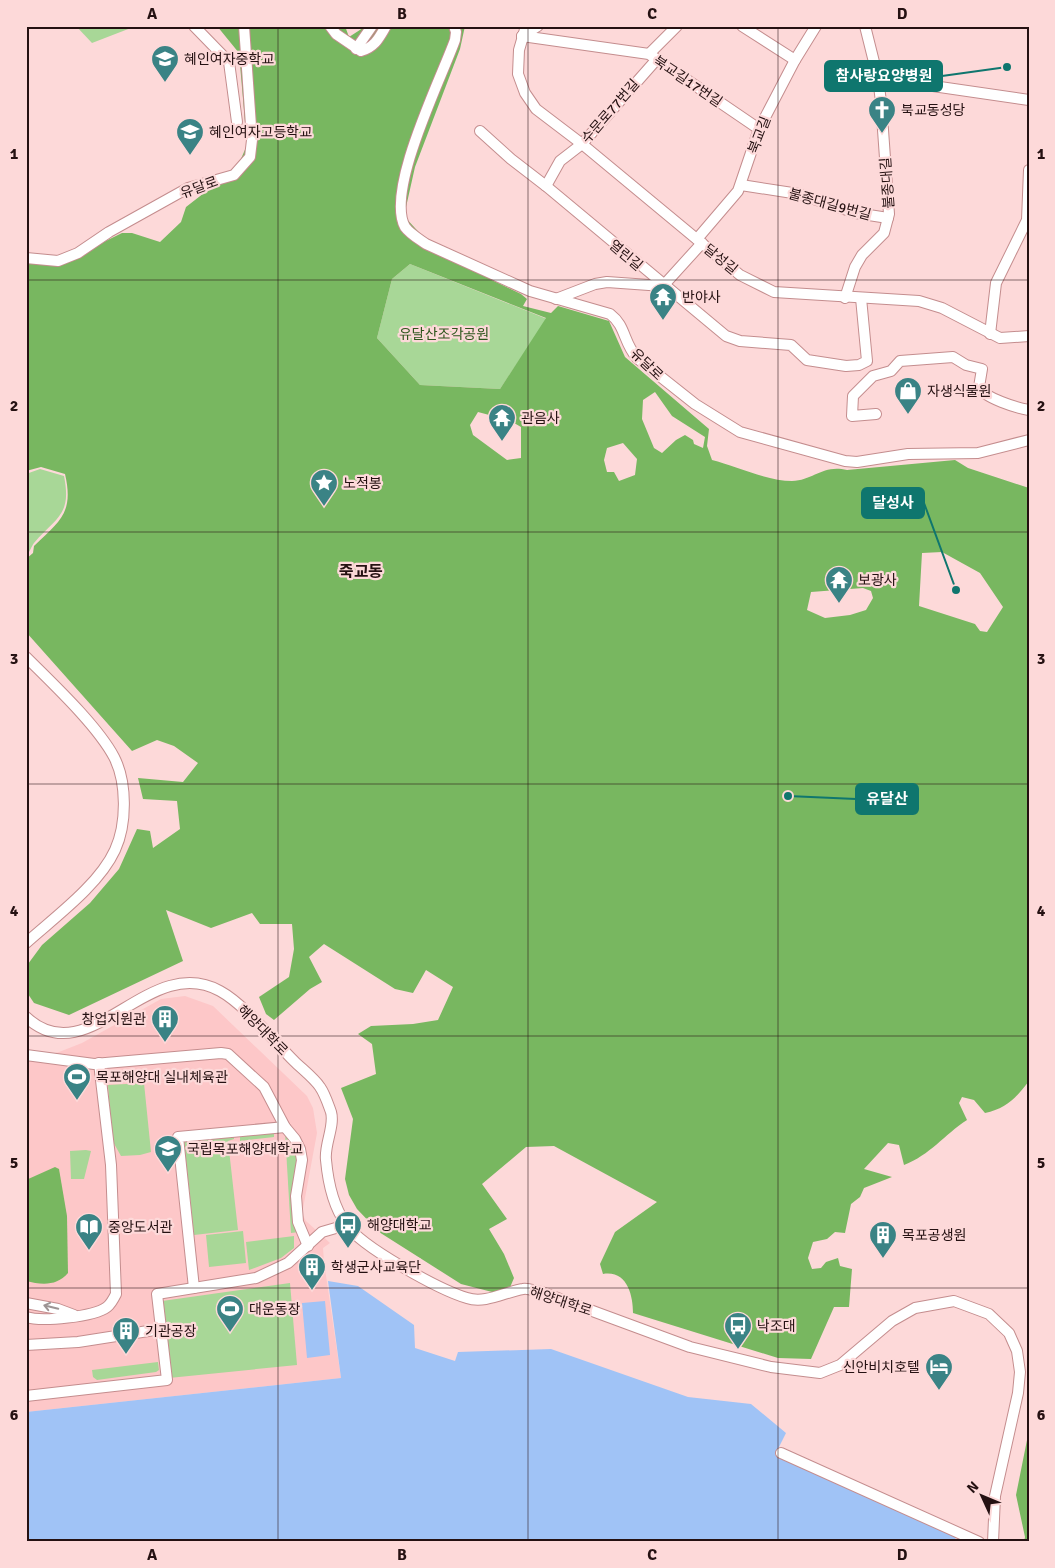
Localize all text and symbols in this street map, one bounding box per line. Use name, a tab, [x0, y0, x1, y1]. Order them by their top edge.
text: A	[147, 4, 158, 24]
text: B	[397, 4, 407, 24]
text: C	[647, 4, 657, 24]
text: D	[897, 4, 908, 24]
school or university icon: 혜인여자중학교	[150, 44, 180, 83]
place label: 혜인여자중학교	[184, 51, 274, 68]
street label: 북교길17번길	[650, 52, 725, 111]
callout: 참사랑요양병원	[825, 61, 942, 91]
text: 참사랑요양병원	[836, 67, 932, 85]
street label: 수문로77번길	[578, 76, 643, 147]
church icon: 북교동성당	[867, 95, 897, 134]
place label: 북교동성당	[901, 102, 966, 119]
street label: 북교길	[745, 114, 774, 156]
school or university icon: 혜인여자고등학교	[175, 117, 205, 156]
place label: 혜인여자고등학교	[209, 124, 312, 141]
text: 1	[10, 144, 19, 164]
text: 1	[1037, 144, 1046, 164]
street label: 불종대길	[877, 157, 898, 209]
street label: 유달로	[178, 173, 220, 202]
street label: 불종대길9번길	[787, 185, 873, 224]
street label: 열린길	[605, 236, 646, 274]
street label: 달성길	[700, 241, 741, 278]
temple icon: 반야사	[648, 282, 678, 321]
place label: 반야사	[682, 289, 721, 306]
park label: 유달산조각공원	[399, 326, 489, 343]
street label: 유달로	[627, 345, 667, 384]
shop icon: 자생식물원	[893, 376, 923, 415]
place label: 자생식물원	[927, 383, 991, 400]
text: 2	[10, 396, 18, 416]
text: 2	[1037, 396, 1045, 416]
temple icon: 관음사	[487, 403, 517, 442]
place label: 관음사	[521, 410, 560, 427]
place icon: 노적봉	[309, 468, 339, 507]
place label: 노적봉	[343, 475, 382, 492]
callout: 달성사	[862, 488, 924, 518]
text: 달성사	[872, 494, 914, 512]
district label: 죽교동	[339, 562, 383, 582]
temple icon: 보광사	[824, 565, 854, 604]
place label: 보광사	[858, 572, 897, 589]
text: 3	[10, 649, 18, 669]
text: 3	[1037, 649, 1045, 669]
callout: 유달산	[856, 784, 918, 814]
text: 유달산	[866, 790, 908, 808]
text: 4	[10, 901, 19, 921]
text: 4	[1037, 901, 1046, 921]
street label: 해양대학로	[234, 1002, 292, 1059]
building icon: 창업지원관	[150, 1004, 180, 1043]
place label: 창업지원관	[82, 1011, 146, 1028]
sports icon: 목포해양대 실내체육관	[62, 1062, 92, 1101]
place label: 목포해양대 실내체육관	[96, 1069, 228, 1086]
school or university icon: 국립목포해양대학교	[153, 1134, 183, 1173]
place label: 국립목포해양대학교	[187, 1141, 303, 1158]
text: 5	[10, 1153, 18, 1173]
text: 5	[1037, 1153, 1045, 1173]
bus stop icon: 해양대학교	[333, 1210, 363, 1249]
library icon: 중앙도서관	[74, 1212, 104, 1251]
place label: 해양대학교	[367, 1217, 432, 1234]
place label: 중앙도서관	[108, 1219, 173, 1236]
building icon: 목포공생원	[868, 1220, 898, 1259]
place label: 목포공생원	[902, 1227, 966, 1244]
building icon: 학생군사교육단	[297, 1252, 327, 1291]
place label: 학생군사교육단	[331, 1259, 421, 1276]
street label: 해양대학로	[528, 1283, 594, 1320]
sports icon: 대운동장	[215, 1294, 245, 1333]
place label: 대운동장	[249, 1301, 301, 1318]
one-way arrow	[43, 1302, 59, 1311]
bus stop icon: 낙조대	[723, 1311, 753, 1350]
building icon: 기관공장	[111, 1316, 141, 1355]
place label: 낙조대	[757, 1318, 796, 1335]
place label: 기관공장	[145, 1323, 197, 1340]
hotel icon: 신안비치호텔	[924, 1352, 954, 1391]
place label: 신안비치호텔	[843, 1359, 920, 1376]
text: 6	[10, 1405, 19, 1425]
text: 6	[1037, 1405, 1046, 1425]
north arrow	[958, 1470, 1008, 1520]
text: N	[964, 1478, 983, 1497]
text: A	[147, 1545, 158, 1565]
text: B	[397, 1545, 407, 1565]
text: C	[647, 1545, 657, 1565]
text: D	[897, 1545, 908, 1565]

